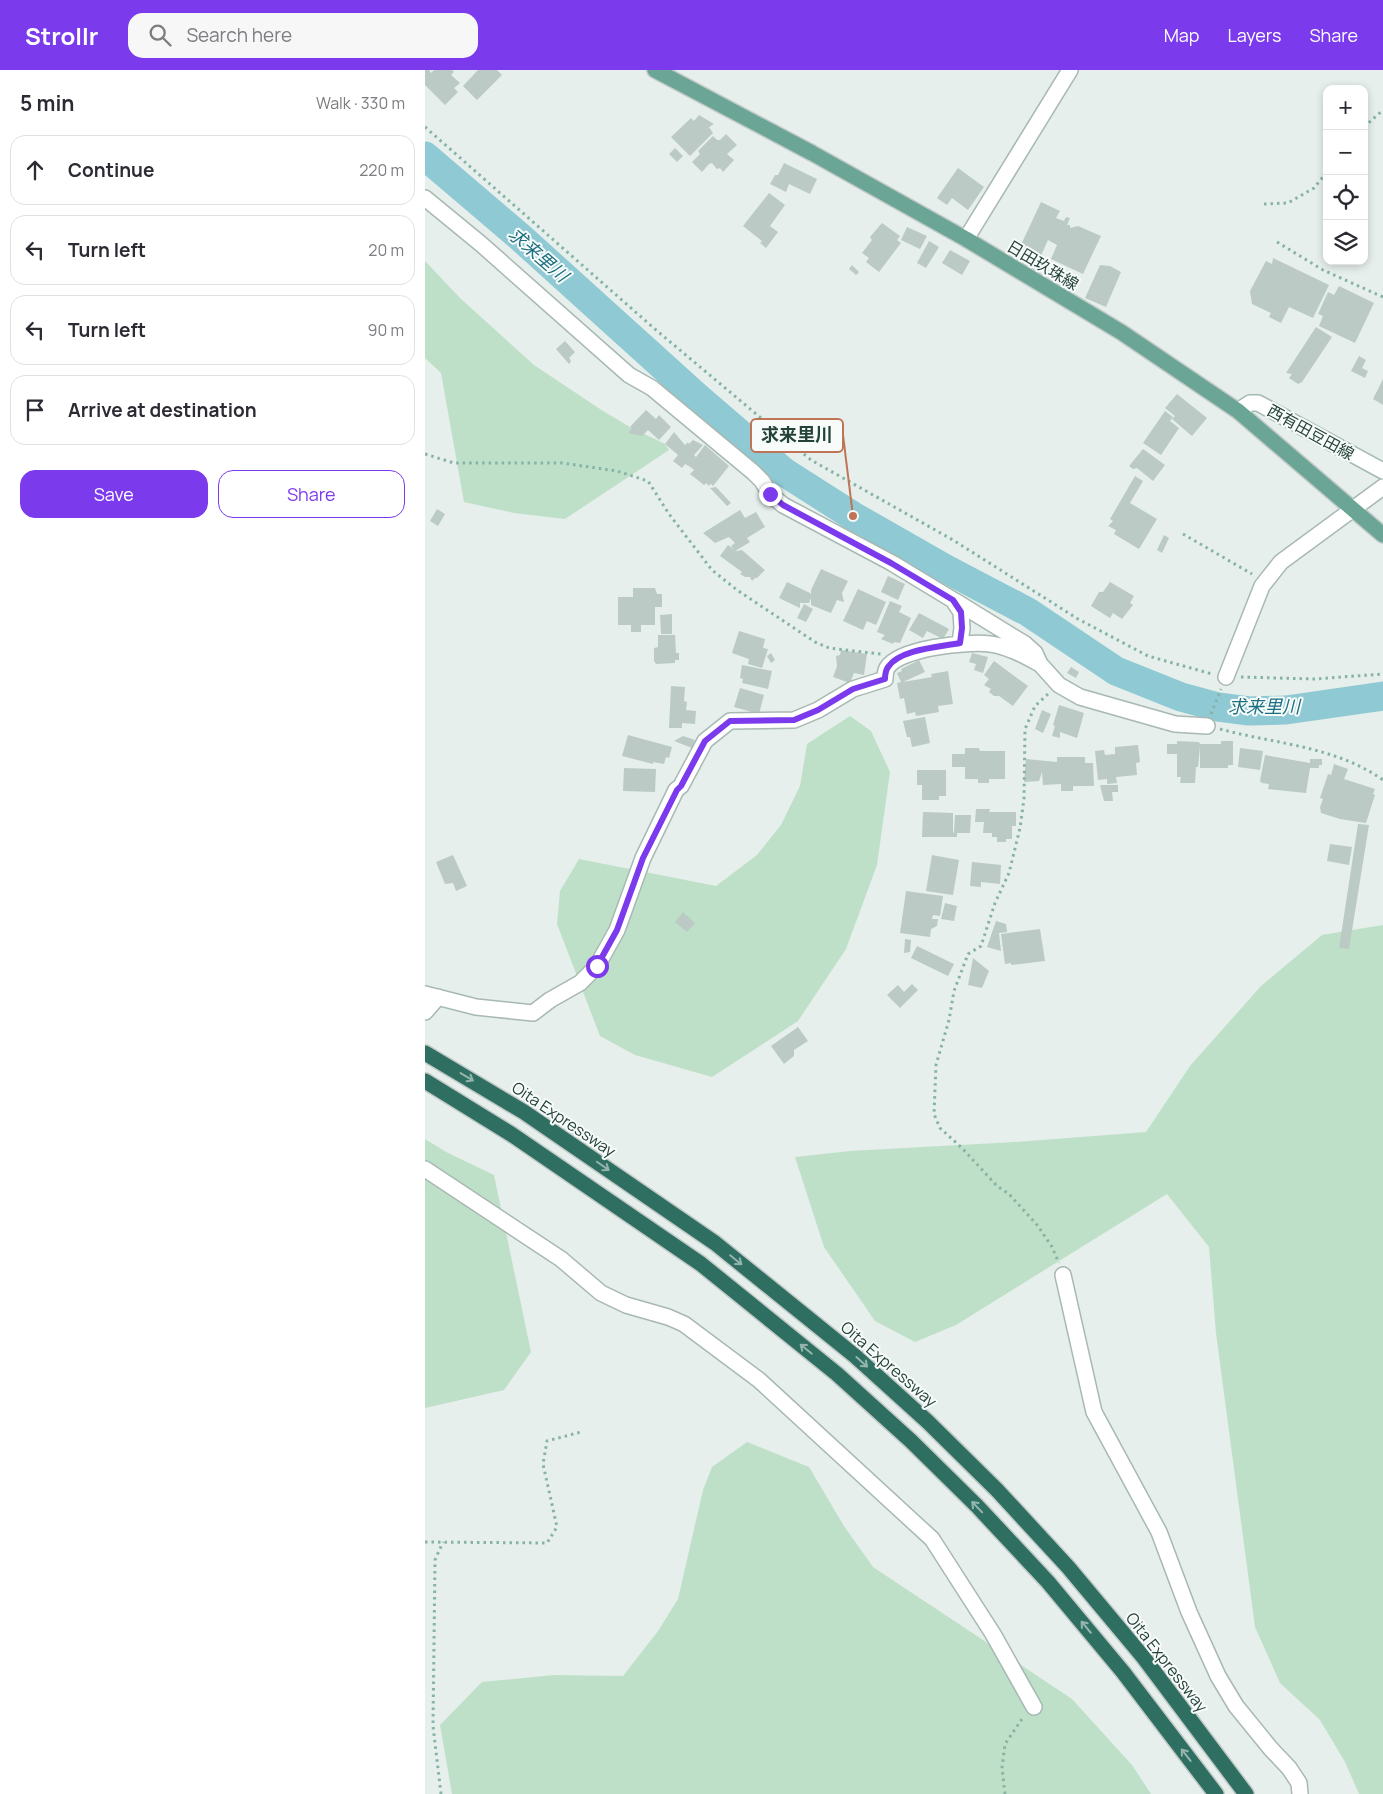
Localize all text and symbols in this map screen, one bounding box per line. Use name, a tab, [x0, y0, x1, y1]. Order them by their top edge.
search box	[128, 13, 478, 58]
text: Strollr	[25, 19, 98, 52]
icon: search	[146, 21, 174, 49]
text: Search here	[186, 22, 292, 48]
text: Map	[1164, 23, 1199, 47]
text: Layers	[1227, 23, 1281, 47]
text: Share	[1309, 23, 1358, 47]
map controls	[1323, 85, 1368, 265]
button: +	[1323, 85, 1368, 130]
text: 5 min	[20, 89, 74, 117]
text: Walk · 330 m	[316, 92, 405, 114]
button: −	[1323, 130, 1368, 175]
icon: ahead	[21, 156, 49, 184]
text: Continue	[68, 157, 154, 183]
text: 220 m	[359, 159, 404, 181]
button: locate	[1323, 175, 1368, 220]
button: layers	[1323, 220, 1368, 265]
water label: 求来里川	[504, 222, 575, 288]
street label: 日田玖珠線	[1003, 235, 1083, 295]
icon: left	[21, 236, 49, 264]
text: Turn left	[68, 237, 146, 263]
text: 20 m	[368, 239, 404, 261]
icon: left	[21, 316, 49, 344]
text: Turn left	[68, 317, 146, 343]
text: 90 m	[368, 319, 404, 341]
icon: arrive	[21, 396, 49, 424]
text: Arrive at destination	[68, 397, 257, 423]
street label: 西有田豆田線	[1264, 399, 1358, 465]
callout: 求来里川	[751, 419, 843, 452]
text: 求来里川	[761, 422, 833, 446]
button: Save	[20, 470, 208, 518]
button: Share	[218, 470, 405, 518]
route end	[759, 483, 782, 506]
water label: 求来里川	[1228, 694, 1302, 718]
route start	[586, 955, 609, 978]
one-way arrow	[459, 1073, 473, 1083]
street label: Oita Expressway	[508, 1076, 621, 1162]
one-way arrow	[596, 1161, 610, 1171]
one-way arrow	[729, 1254, 742, 1265]
street label: Oita Expressway	[836, 1316, 942, 1412]
one-way arrow	[800, 1344, 813, 1355]
one-way arrow	[855, 1356, 868, 1368]
one-way arrow	[971, 1500, 983, 1513]
street label: Oita Expressway	[1121, 1608, 1213, 1717]
one-way arrow	[1080, 1621, 1091, 1634]
one-way arrow	[1181, 1748, 1191, 1762]

